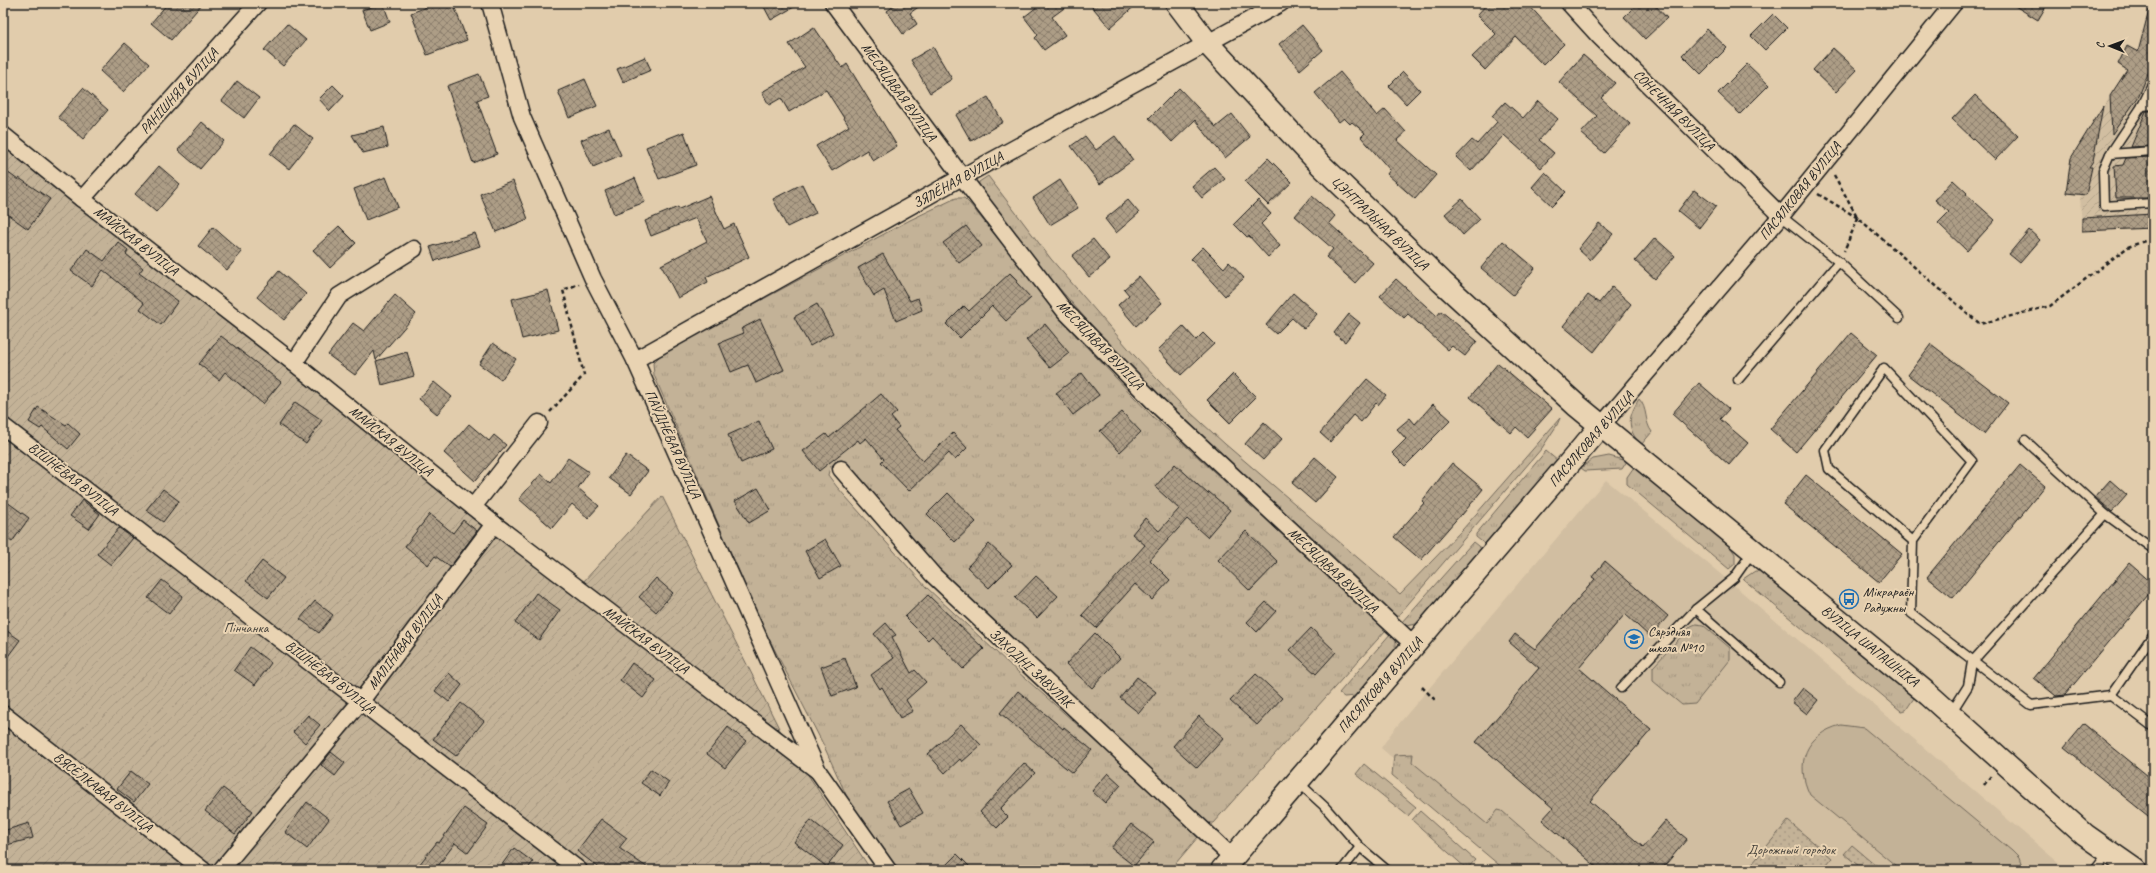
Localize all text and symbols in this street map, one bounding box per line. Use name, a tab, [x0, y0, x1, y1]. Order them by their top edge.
north arrow	[2090, 26, 2130, 66]
street label: МЕСЯЦАВАЯ ВУЛІЦА	[858, 40, 941, 145]
text: С	[2093, 41, 2107, 49]
street label: РАНІШНЯЯ ВУЛІЦА	[136, 44, 222, 137]
street label: СОНЕЧНАЯ ВУЛІЦА	[1630, 66, 1719, 155]
street label: ПАСЯЛКОВАЯ ВУЛІЦА	[1755, 138, 1845, 243]
street label: ЗЯЛЁНАЯ ВУЛІЦА	[910, 148, 1007, 212]
street label: ЦЭНТРАЛЬНАЯ ВУЛІЦА	[1328, 172, 1433, 274]
street label: МАЙСКАЯ ВУЛІЦА	[91, 203, 182, 280]
street label: МЕСЯЦАВАЯ ВУЛІЦА	[1053, 297, 1147, 394]
street label: ПАЎДНЁВАЯ ВУЛІЦА	[641, 387, 705, 502]
street label: ПАСЯЛКОВАЯ ВУЛІЦА	[1545, 387, 1638, 490]
street label: МАЙСКАЯ ВУЛІЦА	[346, 402, 437, 480]
street label: ВІШНЁВАЯ ВУЛІЦА	[25, 439, 122, 520]
street label: МЕСЯЦАВАЯ ВУЛІЦА	[1284, 524, 1382, 617]
place label: Мікрараён Радужны	[1863, 583, 1915, 616]
bus stop icon: Мікрараён Радужны	[1838, 588, 1860, 610]
street label: МАЛІНАВАЯ ВУЛІЦА	[364, 590, 447, 693]
street label: МАЙСКАЯ ВУЛІЦА	[600, 602, 693, 678]
street label: ВУЛІЦА ШАПАШНІКА	[1818, 602, 1923, 691]
park label: Пінчанка	[224, 619, 270, 636]
place label: Сярэдняя школа №10	[1648, 623, 1705, 656]
street label: ЗАХОДНІ ЗАВУЛАК	[986, 625, 1078, 713]
school or university icon: Сярэдняя школа №10	[1623, 628, 1645, 650]
street label: ПАСЯЛКОВАЯ ВУЛІЦА	[1334, 633, 1427, 736]
street label: ВІШНЁВАЯ ВУЛІЦА	[282, 637, 379, 718]
street label: ВЯСЁЛКАВАЯ ВУЛІЦА	[50, 748, 156, 836]
park label: Дорожный городок	[1747, 841, 1837, 858]

